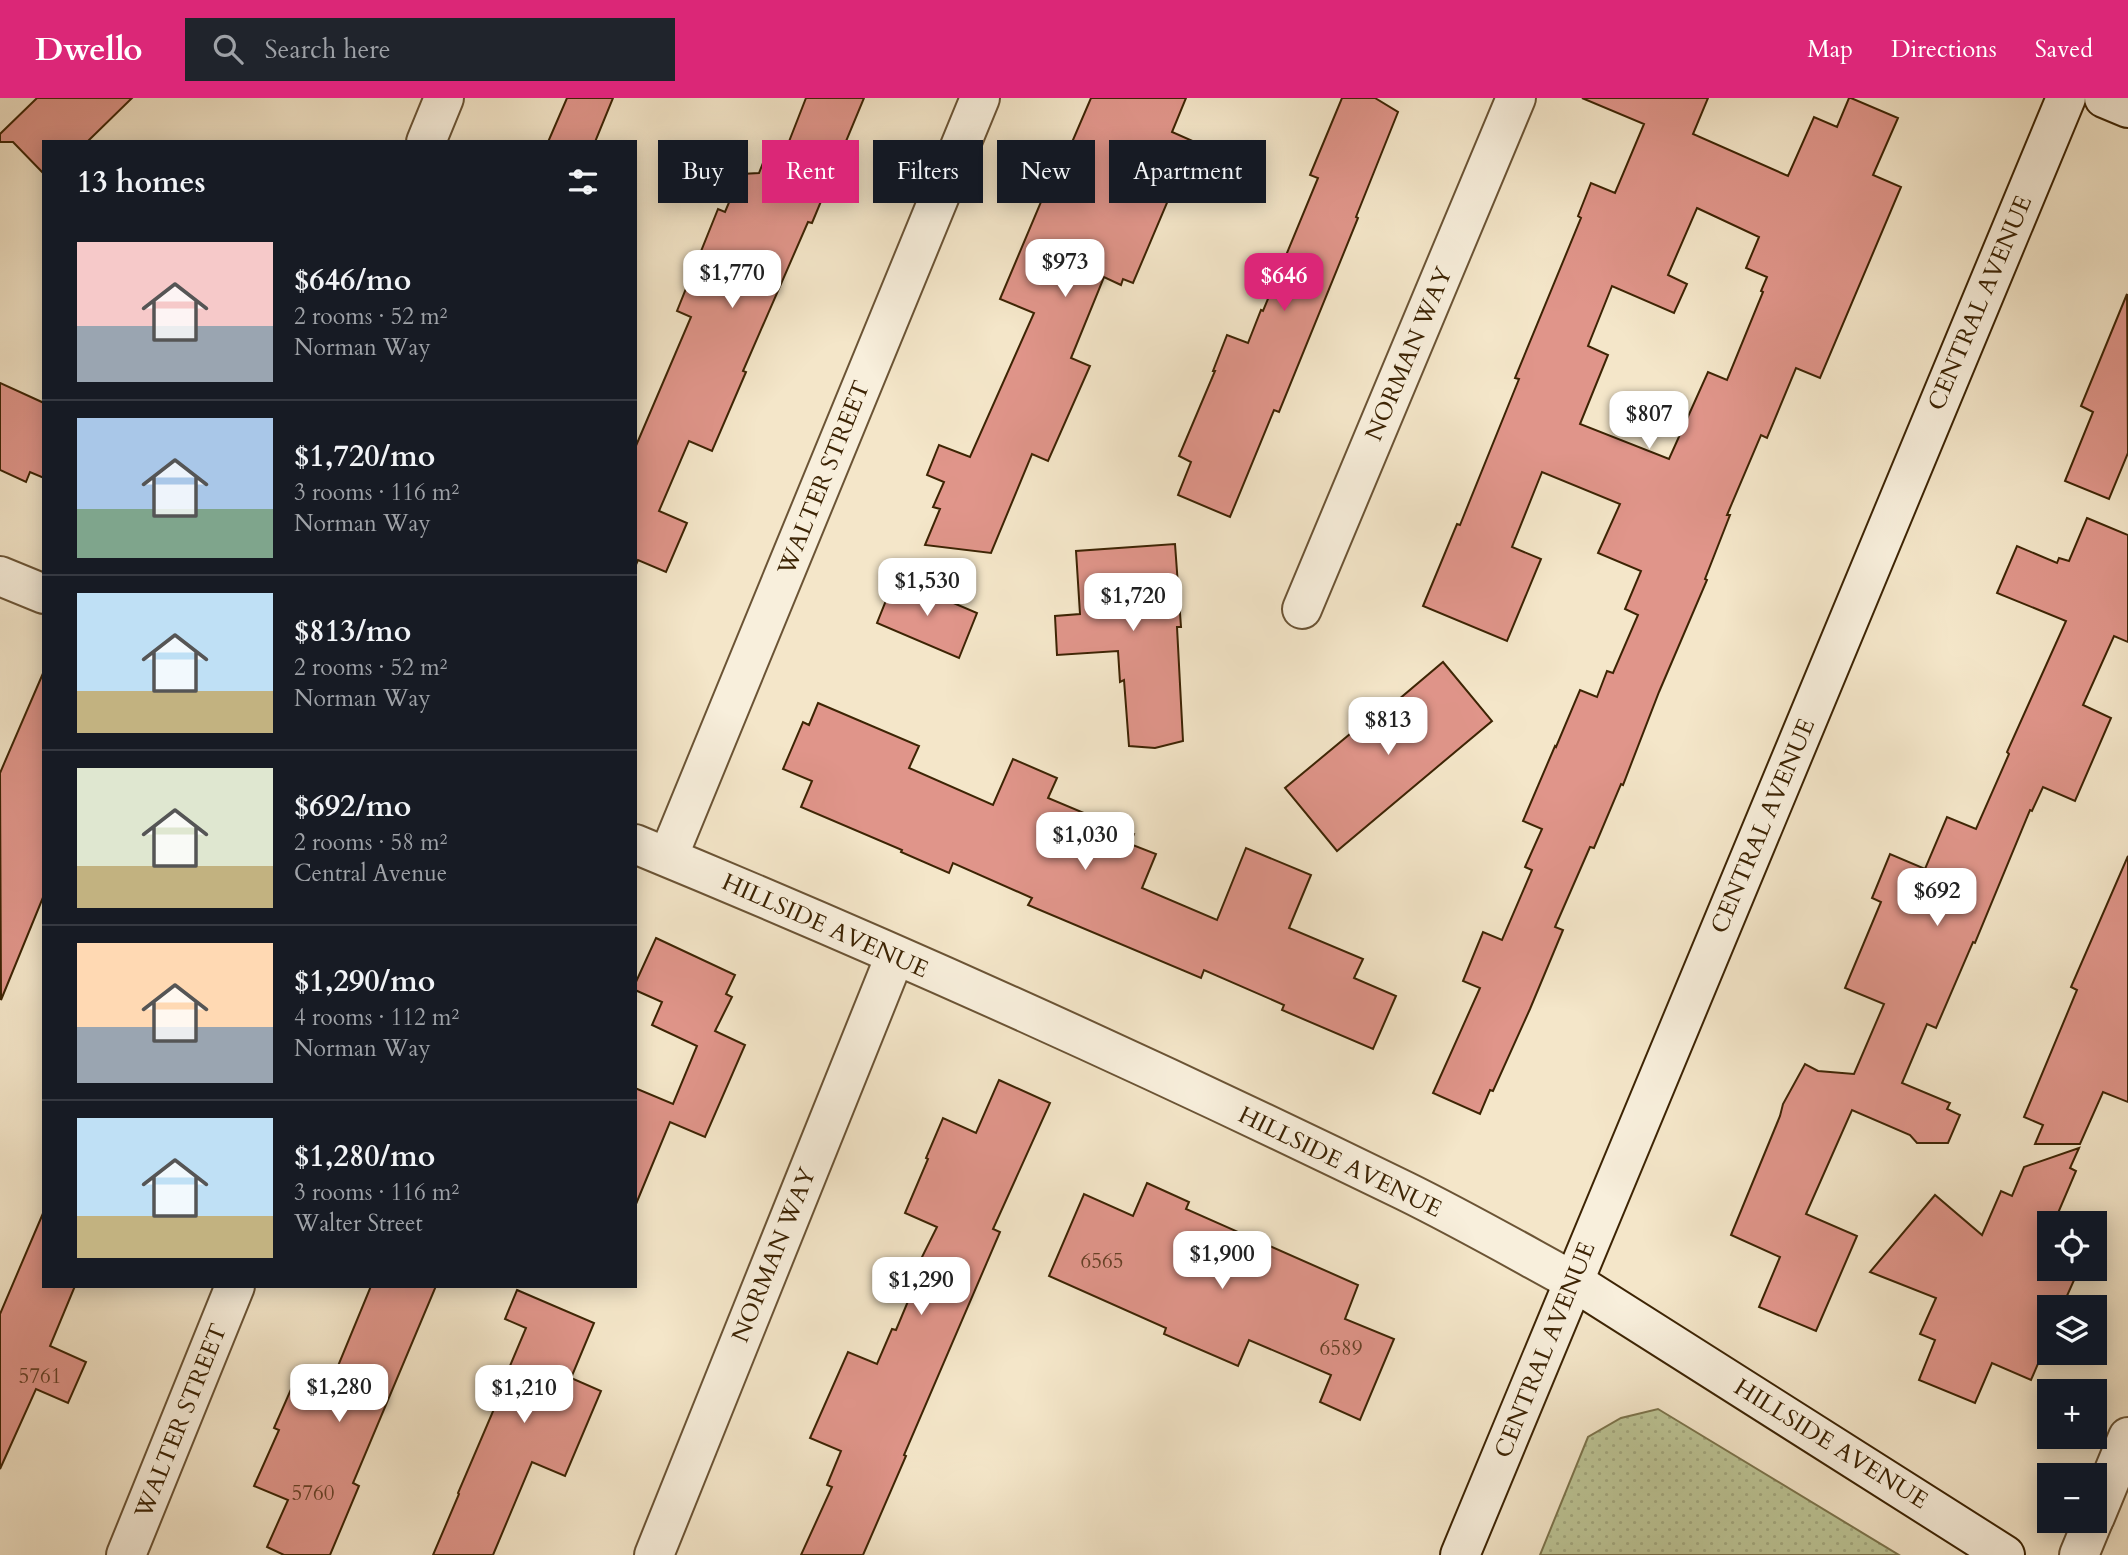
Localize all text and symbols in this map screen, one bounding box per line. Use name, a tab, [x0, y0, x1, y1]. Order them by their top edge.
search box	[185, 18, 675, 81]
text: Dwello	[35, 27, 143, 72]
icon: search	[209, 30, 247, 68]
text: Search here	[265, 32, 391, 67]
text: Map	[1807, 33, 1853, 66]
text: Directions	[1891, 33, 1997, 66]
text: Saved	[2035, 33, 2093, 66]
chip: Buy	[658, 140, 748, 203]
chip: Rent	[762, 140, 859, 203]
chip: Filters	[873, 140, 983, 203]
chip: New	[997, 140, 1095, 203]
chip: Apartment	[1109, 140, 1266, 203]
text: 13 homes	[77, 162, 206, 203]
icon: filters	[564, 163, 602, 201]
street label: CENTRAL AVENUE	[1920, 191, 2040, 415]
pin: $973	[1024, 240, 1106, 299]
text: $973	[1041, 246, 1089, 277]
pin: $1,770	[675, 250, 789, 310]
pin: $646	[1243, 254, 1325, 313]
text: $1,770	[699, 257, 765, 288]
text: $646/mo	[294, 260, 411, 301]
text: $646	[1260, 260, 1308, 291]
street label: NORMAN WAY	[1357, 262, 1461, 446]
icon: home	[133, 270, 217, 354]
text: 2 rooms · 52 m²	[294, 301, 447, 332]
text: Norman Way	[294, 332, 431, 363]
street label: WALTER STREET	[770, 376, 878, 581]
pin: $807	[1608, 392, 1690, 451]
text: $807	[1625, 398, 1673, 429]
text: $1,720/mo	[294, 436, 435, 477]
icon: home	[133, 446, 217, 530]
text: 3 rooms · 116 m²	[294, 477, 459, 508]
text: Norman Way	[294, 508, 431, 539]
pin: $1,530	[870, 559, 984, 618]
text: $1,530	[894, 565, 960, 596]
pin: $1,720	[1076, 574, 1190, 633]
text: $1,720	[1100, 580, 1166, 611]
text: $813/mo	[294, 611, 411, 652]
icon: home	[133, 621, 217, 705]
text: 2 rooms · 52 m²	[294, 652, 447, 683]
text: Norman Way	[294, 683, 431, 714]
pin: $813	[1347, 698, 1429, 757]
text: $813	[1364, 704, 1412, 735]
street label: CENTRAL AVENUE	[1703, 714, 1823, 938]
text: $692/mo	[294, 786, 411, 827]
icon: home	[133, 796, 217, 880]
pin: $1,030	[1028, 812, 1142, 872]
text: $1,030	[1052, 819, 1118, 850]
text: 2 rooms · 58 m²	[294, 827, 447, 858]
text: Central Avenue	[294, 858, 447, 889]
street label: HILLSIDE AVENUE	[717, 866, 933, 986]
pin: $692	[1896, 868, 1978, 928]
text: $692	[1913, 875, 1961, 906]
text: $1,290/mo	[294, 961, 435, 1002]
icon: home	[133, 971, 217, 1055]
text: 4 rooms · 112 m²	[294, 1002, 459, 1033]
text: Norman Way	[294, 1033, 431, 1064]
street label: HILLSIDE AVENUE	[1233, 1098, 1447, 1226]
text: $1,280/mo	[294, 1136, 435, 1177]
icon: home	[133, 1146, 217, 1230]
street label: NORMAN WAY	[724, 1163, 824, 1347]
text: 3 rooms · 116 m²	[294, 1177, 459, 1208]
text: Walter Street	[294, 1208, 423, 1239]
map controls	[2037, 1211, 2107, 1533]
button: locate	[2037, 1211, 2107, 1281]
pin: $1,900	[1165, 1232, 1279, 1291]
street label: CENTRAL AVENUE	[1487, 1237, 1603, 1463]
text: $1,900	[1189, 1238, 1255, 1269]
house number: 6565	[1080, 1247, 1124, 1276]
pin: $1,290	[864, 1258, 978, 1317]
text: $1,290	[888, 1264, 954, 1295]
button: layers	[2037, 1295, 2107, 1365]
street label: WALTER STREET	[127, 1319, 235, 1524]
house number: 6589	[1319, 1334, 1363, 1363]
house number: 5761	[18, 1362, 62, 1391]
pin: $1,280	[282, 1364, 396, 1424]
pin: $1,210	[467, 1366, 581, 1425]
text: $1,280	[306, 1371, 372, 1402]
street label: HILLSIDE AVENUE	[1728, 1371, 1934, 1517]
text: $1,210	[491, 1372, 557, 1403]
button: +	[2037, 1379, 2107, 1449]
button: −	[2037, 1463, 2107, 1533]
house number: 5760	[291, 1479, 335, 1508]

